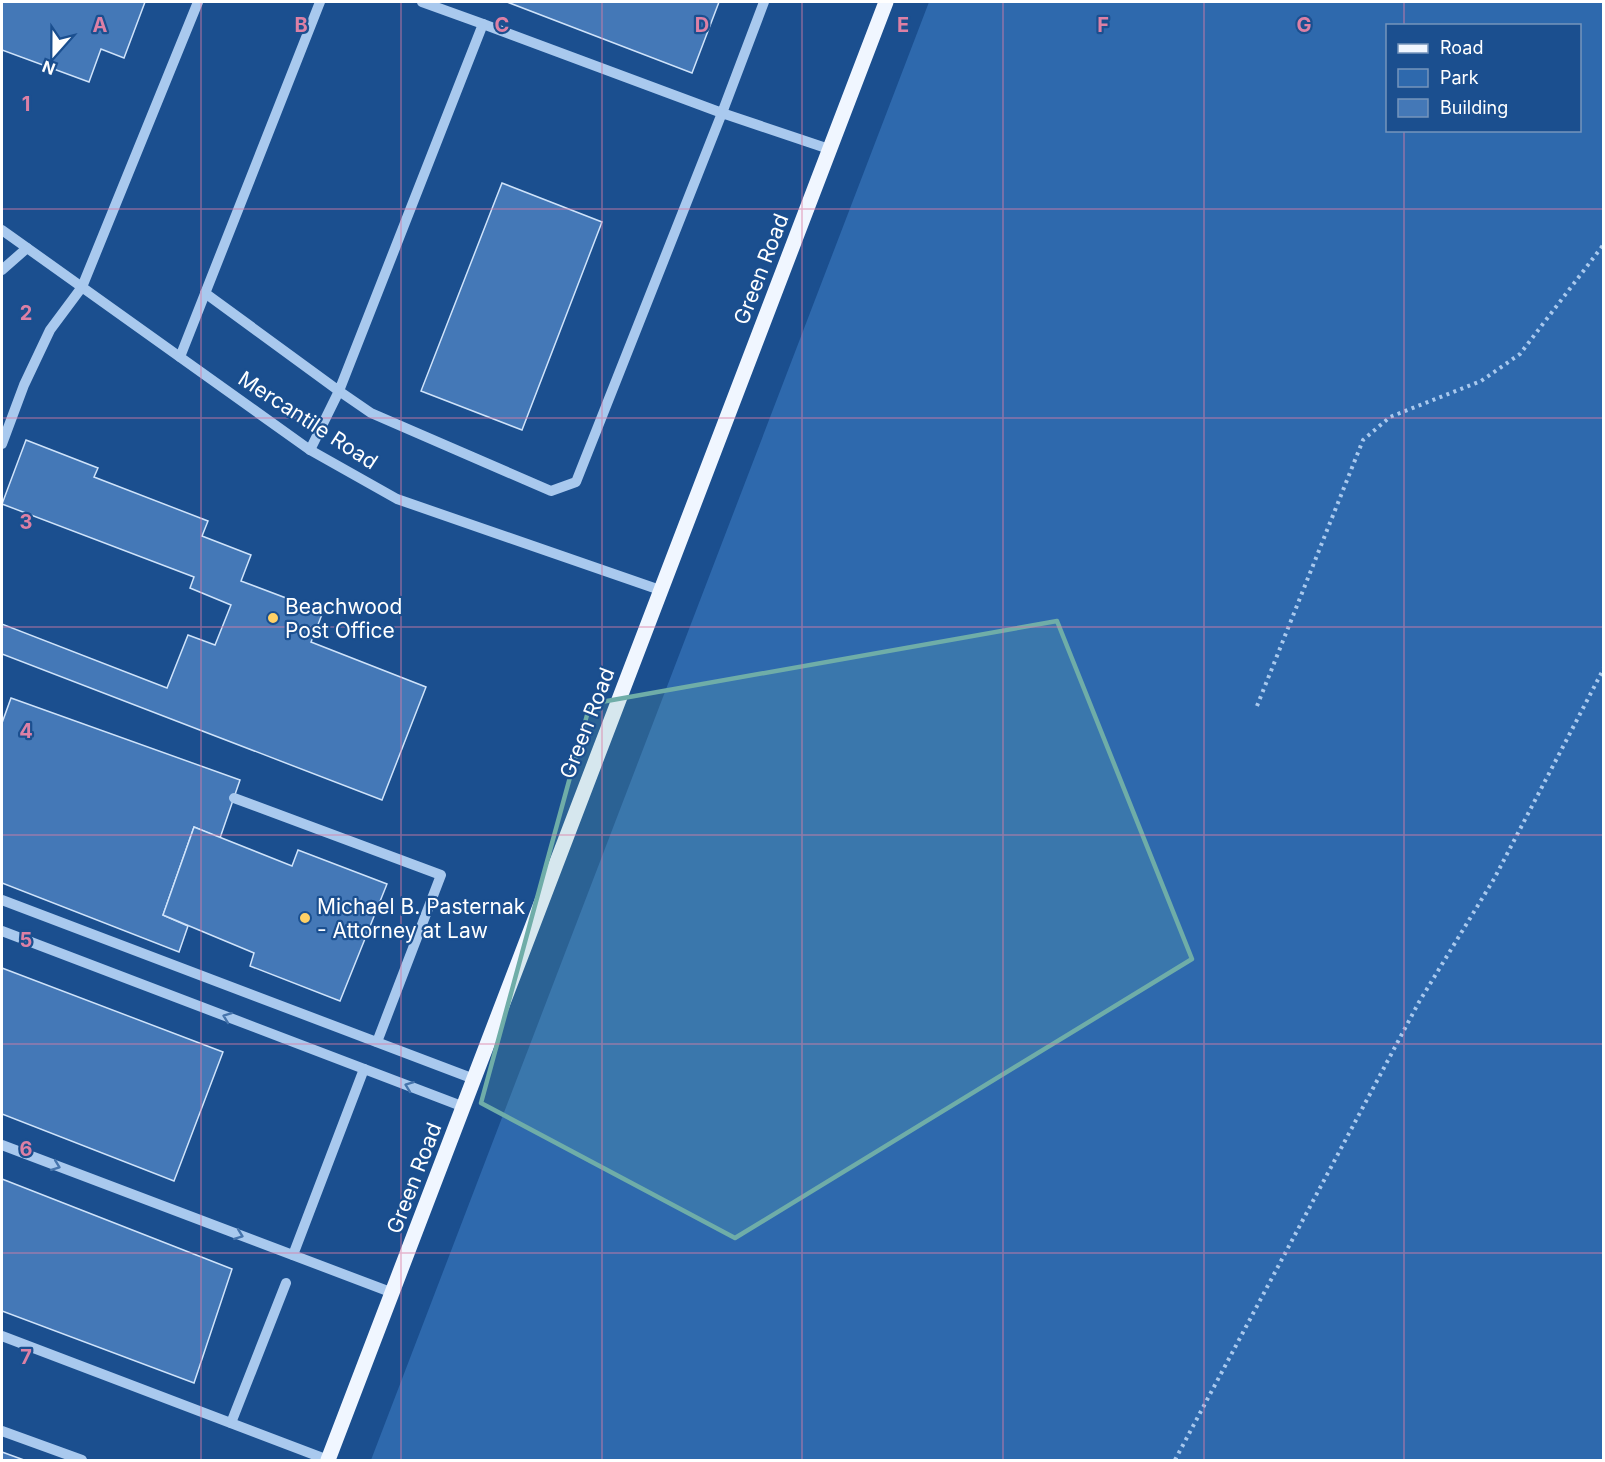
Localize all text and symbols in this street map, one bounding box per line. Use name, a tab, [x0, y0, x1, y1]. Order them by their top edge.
text: A	[93, 13, 108, 37]
text: B	[294, 13, 308, 37]
text: C	[495, 13, 509, 37]
text: D	[695, 13, 709, 37]
text: E	[897, 13, 909, 37]
text: F	[1097, 13, 1109, 37]
text: G	[1296, 13, 1312, 37]
north arrow	[24, 24, 84, 84]
legend	[1386, 24, 1581, 132]
text: Road	[1440, 37, 1483, 58]
text: N	[39, 56, 58, 80]
text: Park	[1440, 67, 1479, 88]
text: 1	[22, 92, 30, 116]
text: Building	[1440, 97, 1508, 118]
street label: Green Road	[728, 210, 794, 328]
text: 2	[20, 301, 32, 325]
street label: Mercantile Road	[234, 366, 382, 474]
text: 3	[20, 510, 32, 534]
place label: Beachwood Post Office	[285, 594, 402, 643]
marker: Beachwood Post Office	[266, 611, 280, 625]
street label: Green Road	[554, 664, 620, 782]
text: 4	[19, 719, 33, 743]
place label: Michael B. Pasternak - Attorney at Law	[317, 894, 526, 943]
marker: Michael B. Pasternak - Attorney at Law	[298, 911, 312, 925]
text: 5	[20, 928, 32, 952]
one-way arrow	[222, 1011, 233, 1024]
one-way arrow	[404, 1081, 415, 1093]
street label: Green Road	[381, 1119, 447, 1237]
text: 6	[20, 1137, 33, 1161]
one-way arrow	[50, 1159, 61, 1171]
one-way arrow	[233, 1227, 244, 1240]
text: 7	[20, 1345, 32, 1369]

